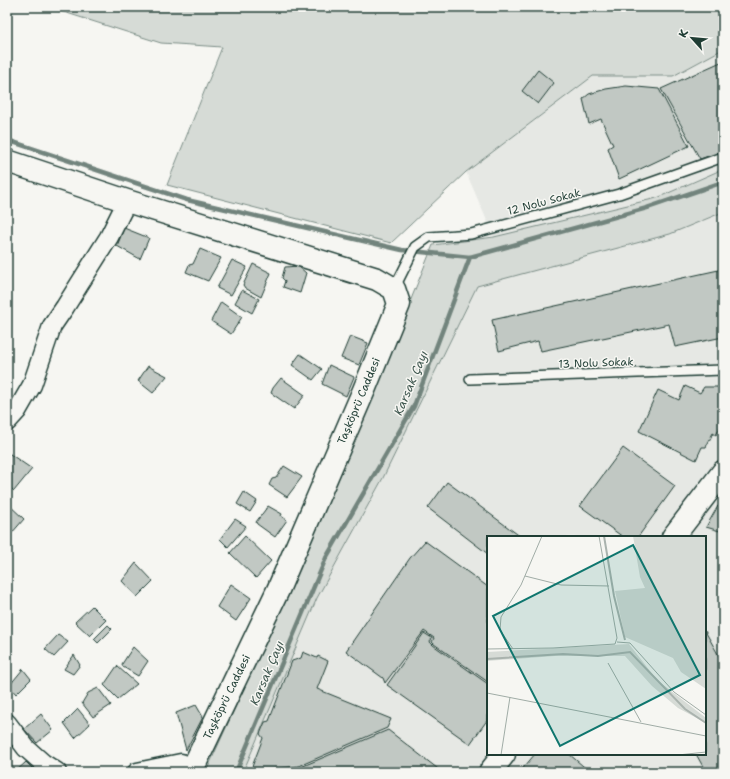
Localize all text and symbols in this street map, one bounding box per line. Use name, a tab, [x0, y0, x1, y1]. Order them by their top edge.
north arrow	[672, 18, 712, 58]
text: K	[675, 27, 692, 40]
street label: 12 Nolu Sokak	[506, 185, 582, 219]
water label: Karsak Çayı	[390, 348, 432, 418]
street label: 13 Nolu Sokak	[558, 354, 634, 372]
street label: Taşköprü Caddesi	[334, 355, 384, 447]
inset map	[487, 536, 706, 755]
water label: Karsak Çayı	[246, 638, 288, 708]
street label: Taşköprü Caddesi	[200, 652, 254, 742]

